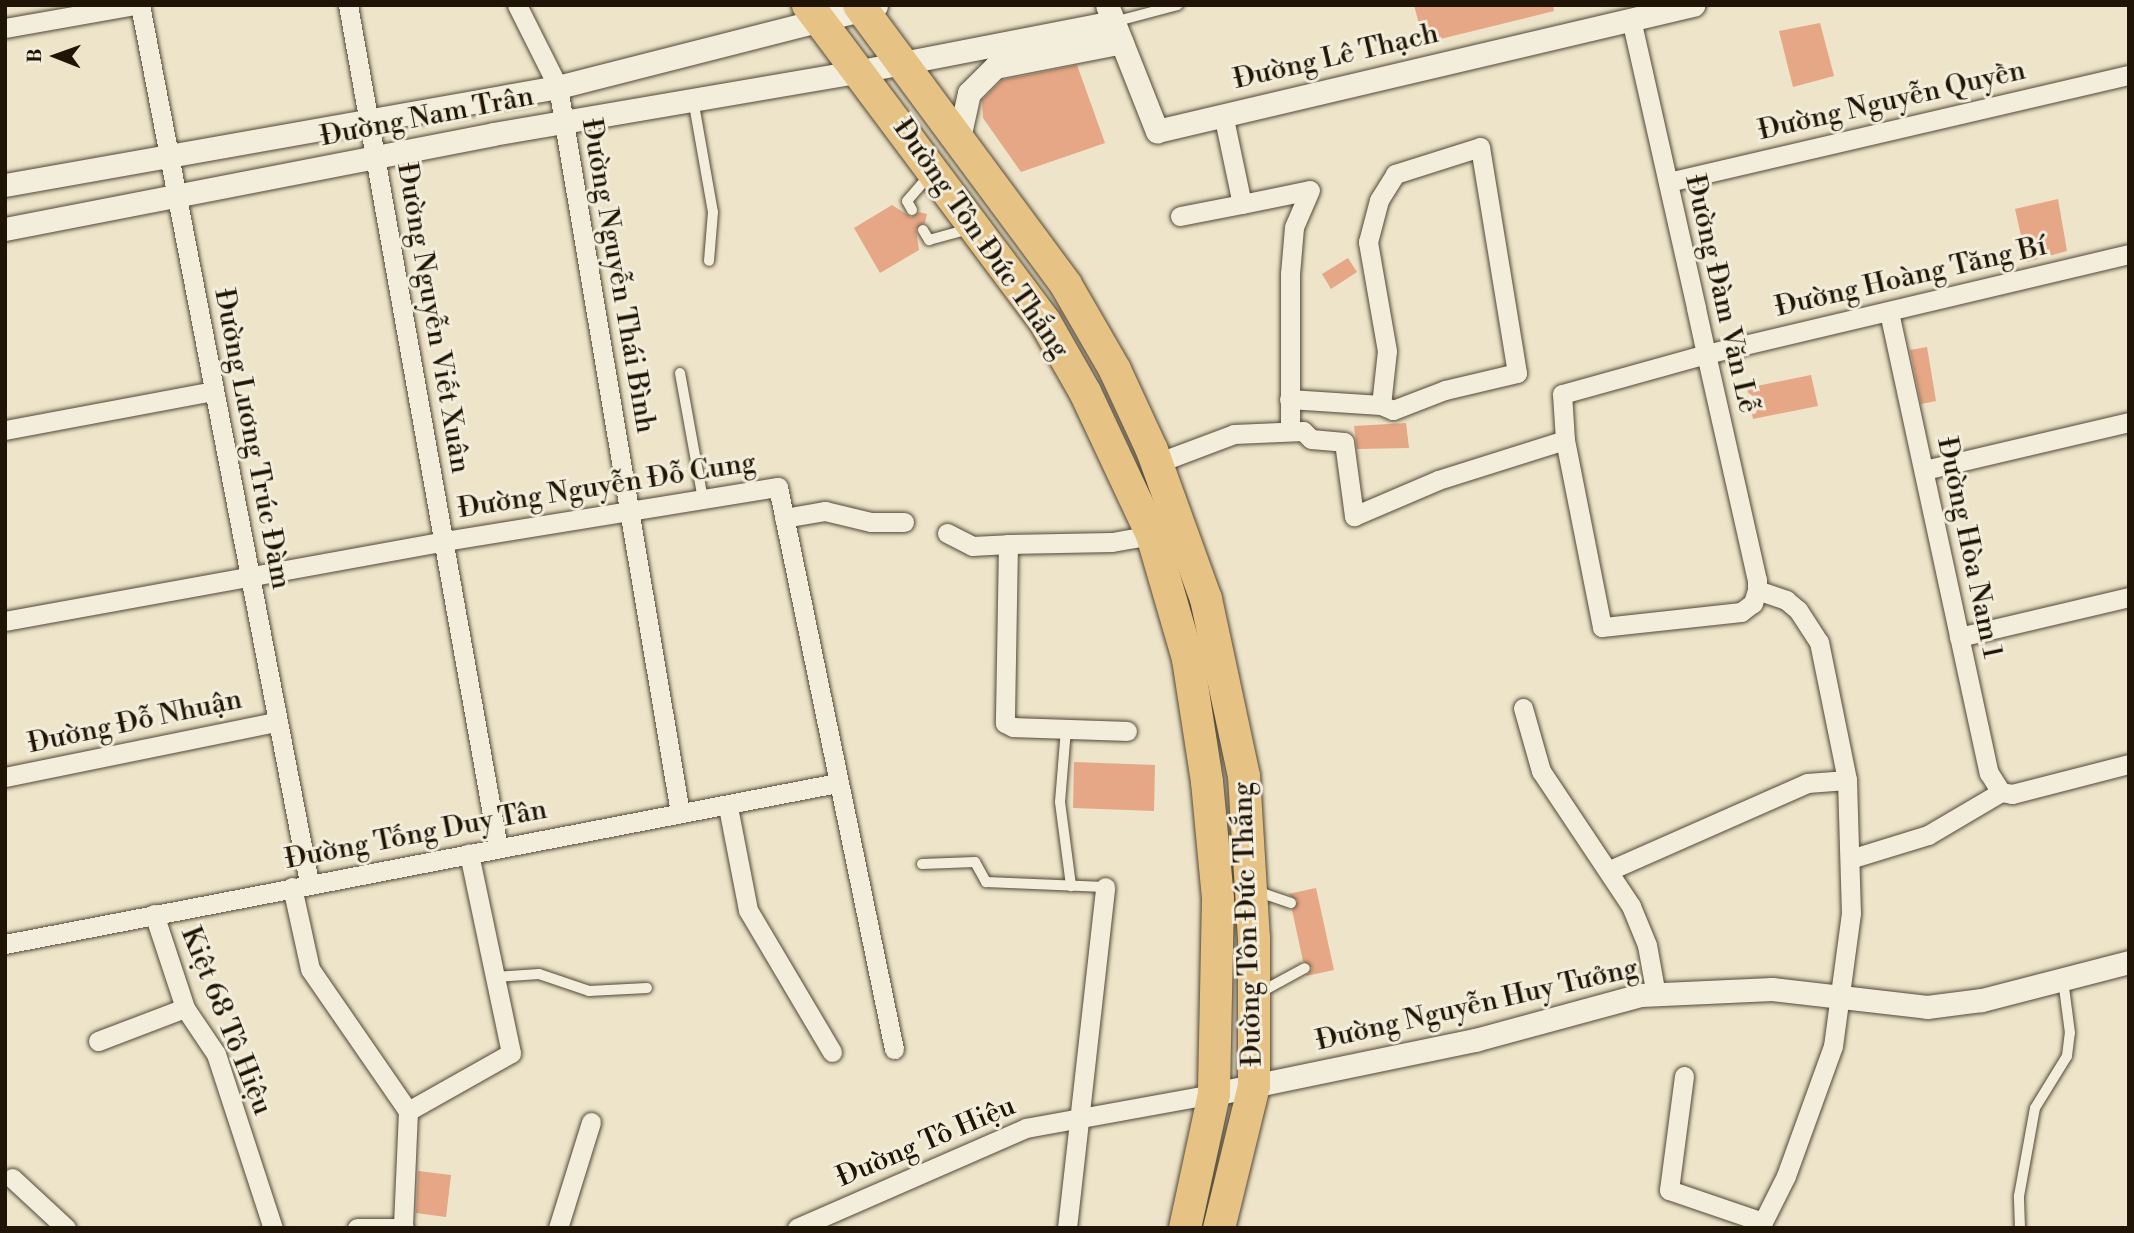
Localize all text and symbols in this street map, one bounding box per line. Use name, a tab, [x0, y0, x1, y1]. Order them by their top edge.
street label: Đường Lê Thạch	[1230, 17, 1442, 97]
north arrow	[21, 21, 91, 91]
text: B	[23, 48, 47, 63]
street label: Đường Nguyễn Quyền	[1755, 54, 2029, 148]
street label: Đường Nam Trân	[317, 80, 537, 154]
street label: Đường Tôn Đức Thắng	[886, 113, 1076, 365]
street label: Đường Nguyễn Thái Bình	[574, 116, 662, 436]
street label: Đường Nguyễn Viết Xuân	[389, 160, 477, 476]
street label: Đường Đàm Văn Lễ	[1677, 172, 1765, 416]
street label: Đường Hoàng Tăng Bí	[1772, 229, 2050, 325]
street label: Đường Lương Trúc Đàm	[206, 286, 298, 592]
street label: Đường Hòa Nam 1	[1929, 434, 2009, 662]
street label: Đường Nguyễn Đỗ Cung	[456, 446, 758, 526]
street label: Đường Đỗ Nhuận	[25, 683, 245, 761]
street label: Đường Tôn Đức Thắng	[1226, 781, 1270, 1067]
street label: Đường Tống Duy Tân	[282, 793, 550, 877]
street label: Kiệt 68 Tô Hiệu	[173, 922, 279, 1120]
street label: Đường Nguyễn Huy Tưởng	[1313, 952, 1641, 1058]
street label: Đường Tô Hiệu	[832, 1089, 1020, 1195]

